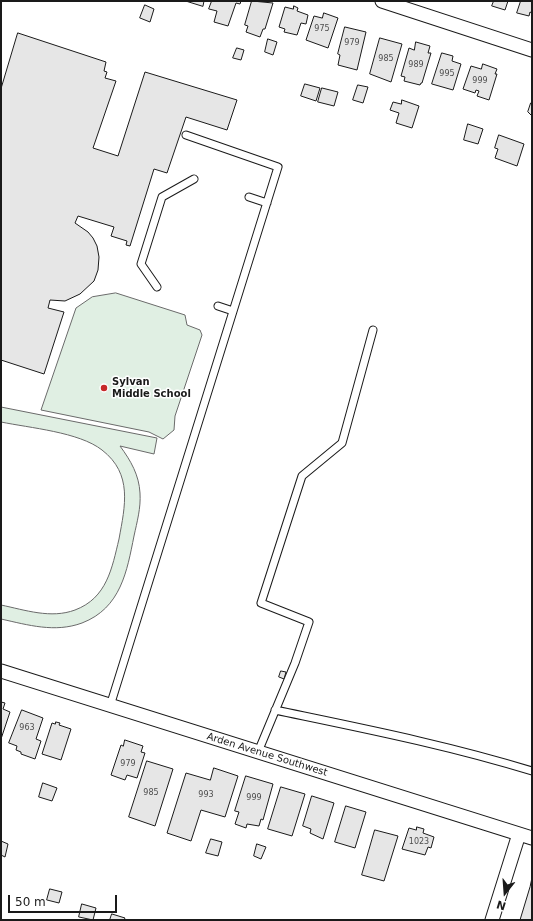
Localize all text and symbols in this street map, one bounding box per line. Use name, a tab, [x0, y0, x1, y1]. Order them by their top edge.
house number: 975	[314, 24, 330, 34]
house number: 979	[344, 38, 360, 48]
house number: 985	[378, 54, 394, 64]
house number: 989	[408, 60, 424, 70]
house number: 995	[439, 69, 455, 79]
house number: 999	[472, 76, 488, 86]
place label: Sylvan Middle School	[112, 376, 191, 400]
marker: Sylvan Middle School	[99, 383, 109, 393]
house number: 963	[19, 723, 35, 733]
street label: Arden Avenue Southwest	[205, 731, 329, 779]
house number: 979	[120, 759, 136, 769]
house number: 985	[143, 788, 159, 798]
house number: 993	[198, 790, 214, 800]
house number: 999	[246, 793, 262, 803]
house number: 1023	[409, 837, 429, 847]
north arrow	[485, 873, 525, 913]
scale bar	[10, 887, 119, 913]
text: 50 m	[15, 895, 46, 909]
text: N	[495, 897, 508, 913]

